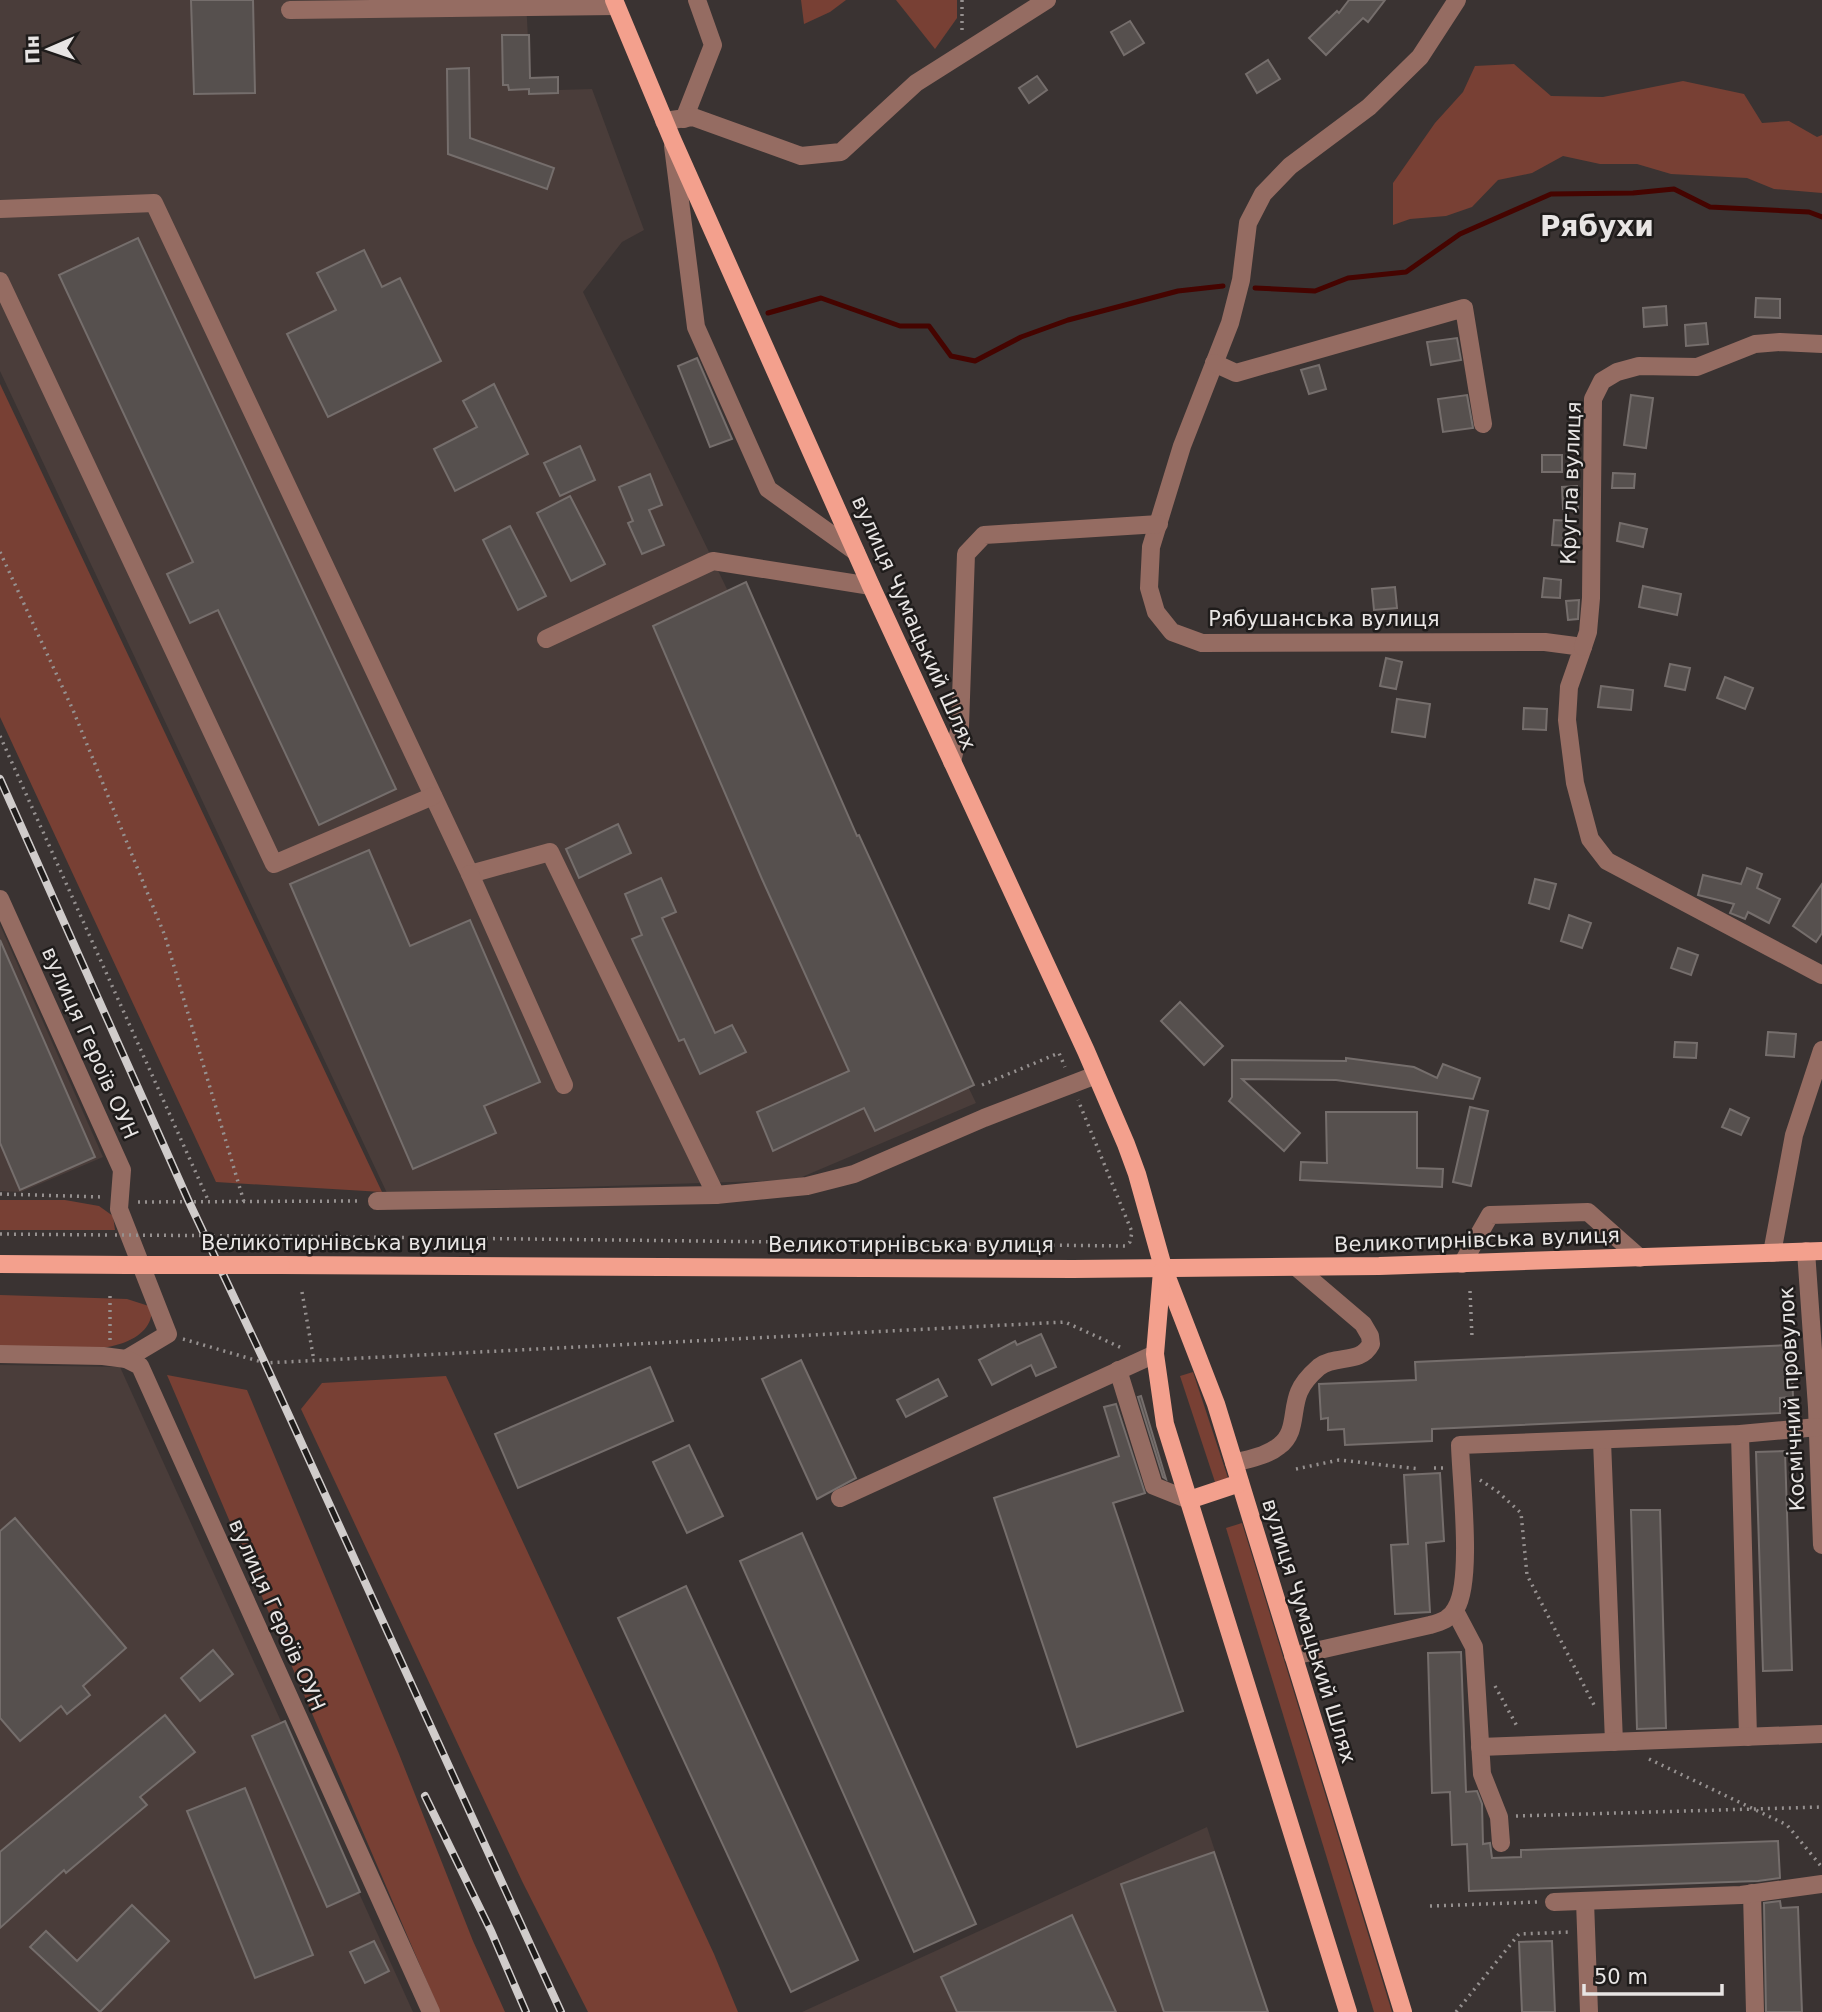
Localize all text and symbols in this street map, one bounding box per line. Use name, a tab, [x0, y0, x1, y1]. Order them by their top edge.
north arrow	[14, 14, 84, 84]
text: Пн	[21, 35, 44, 64]
district label: Рябухи	[1540, 210, 1654, 243]
street label: Кругла вулиця	[1556, 401, 1586, 565]
street label: вулиця Чумацький Шлях	[847, 492, 981, 754]
street label: Рябушанська вулиця	[1208, 607, 1440, 631]
street label: вулиця Героїв ОУН	[37, 943, 143, 1143]
street label: Великотирнівська вулиця	[1334, 1223, 1620, 1257]
street label: Великотирнівська вулиця	[201, 1231, 487, 1255]
street label: Великотирнівська вулиця	[768, 1233, 1054, 1257]
street label: Космічний провулок	[1774, 1286, 1810, 1512]
street label: вулиця Чумацький Шлях	[1257, 1496, 1361, 1766]
street label: вулиця Героїв ОУН	[224, 1515, 330, 1715]
scale bar	[1584, 1952, 1722, 1996]
text: 50 m	[1594, 1965, 1648, 1989]

